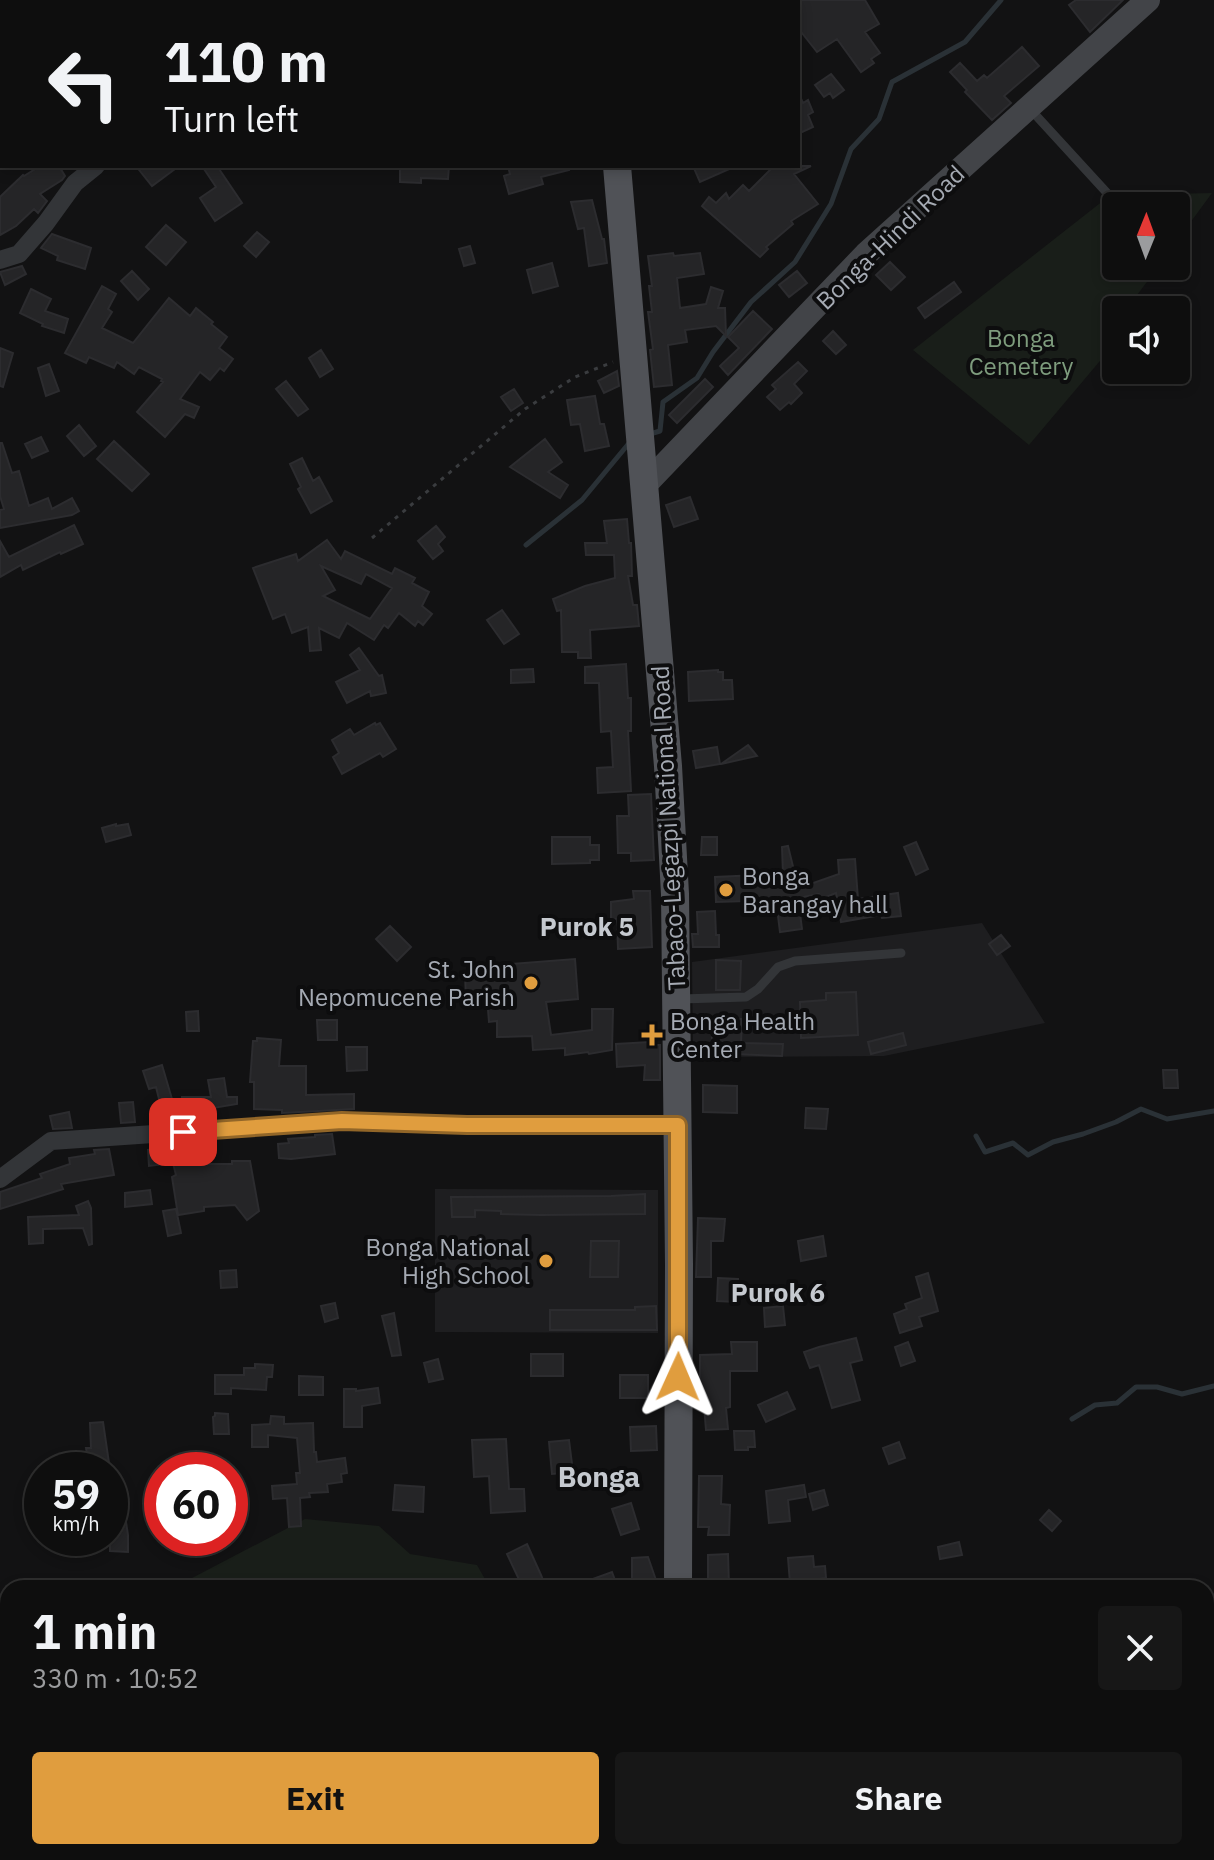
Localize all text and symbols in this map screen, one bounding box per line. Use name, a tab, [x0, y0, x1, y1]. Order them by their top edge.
text: 110 m	[164, 25, 328, 97]
icon: left	[32, 32, 136, 136]
text: Turn left	[164, 95, 299, 142]
street label: Bonga-Hindi Road	[809, 158, 971, 316]
north arrow	[1102, 192, 1190, 280]
map controls	[1102, 192, 1190, 384]
button: sound	[1102, 296, 1190, 384]
park label: Bonga Cemetery	[969, 322, 1073, 382]
street label: Tabaco-Legazpi National Road	[644, 665, 692, 991]
place label: Bonga Barangay hall	[742, 860, 888, 920]
marker: Bonga Barangay hall	[717, 881, 735, 899]
district label: Purok 5	[540, 909, 634, 943]
place label: St. John Nepomucene Parish	[298, 953, 515, 1013]
marker: St. John Nepomucene Parish	[522, 974, 540, 992]
place label: Bonga Health Center	[670, 1005, 815, 1065]
marker: Bonga Health Center	[641, 1024, 663, 1046]
pin	[149, 1098, 217, 1166]
icon: arrive	[161, 1110, 205, 1154]
place label: Bonga National High School	[366, 1231, 530, 1291]
marker: Bonga National High School	[537, 1252, 555, 1270]
district label: Purok 6	[731, 1275, 825, 1309]
position arrow	[636, 1335, 720, 1419]
speed limit sign: 60	[144, 1452, 248, 1556]
district label: Bonga	[558, 1458, 640, 1495]
text: 59	[52, 1468, 100, 1520]
text: km/h	[52, 1510, 100, 1537]
text: 1 min	[32, 1600, 157, 1662]
button: close	[1098, 1606, 1182, 1690]
text: 330 m · 10:52	[32, 1661, 198, 1695]
button: Exit	[32, 1752, 599, 1844]
button: Share	[615, 1752, 1182, 1844]

